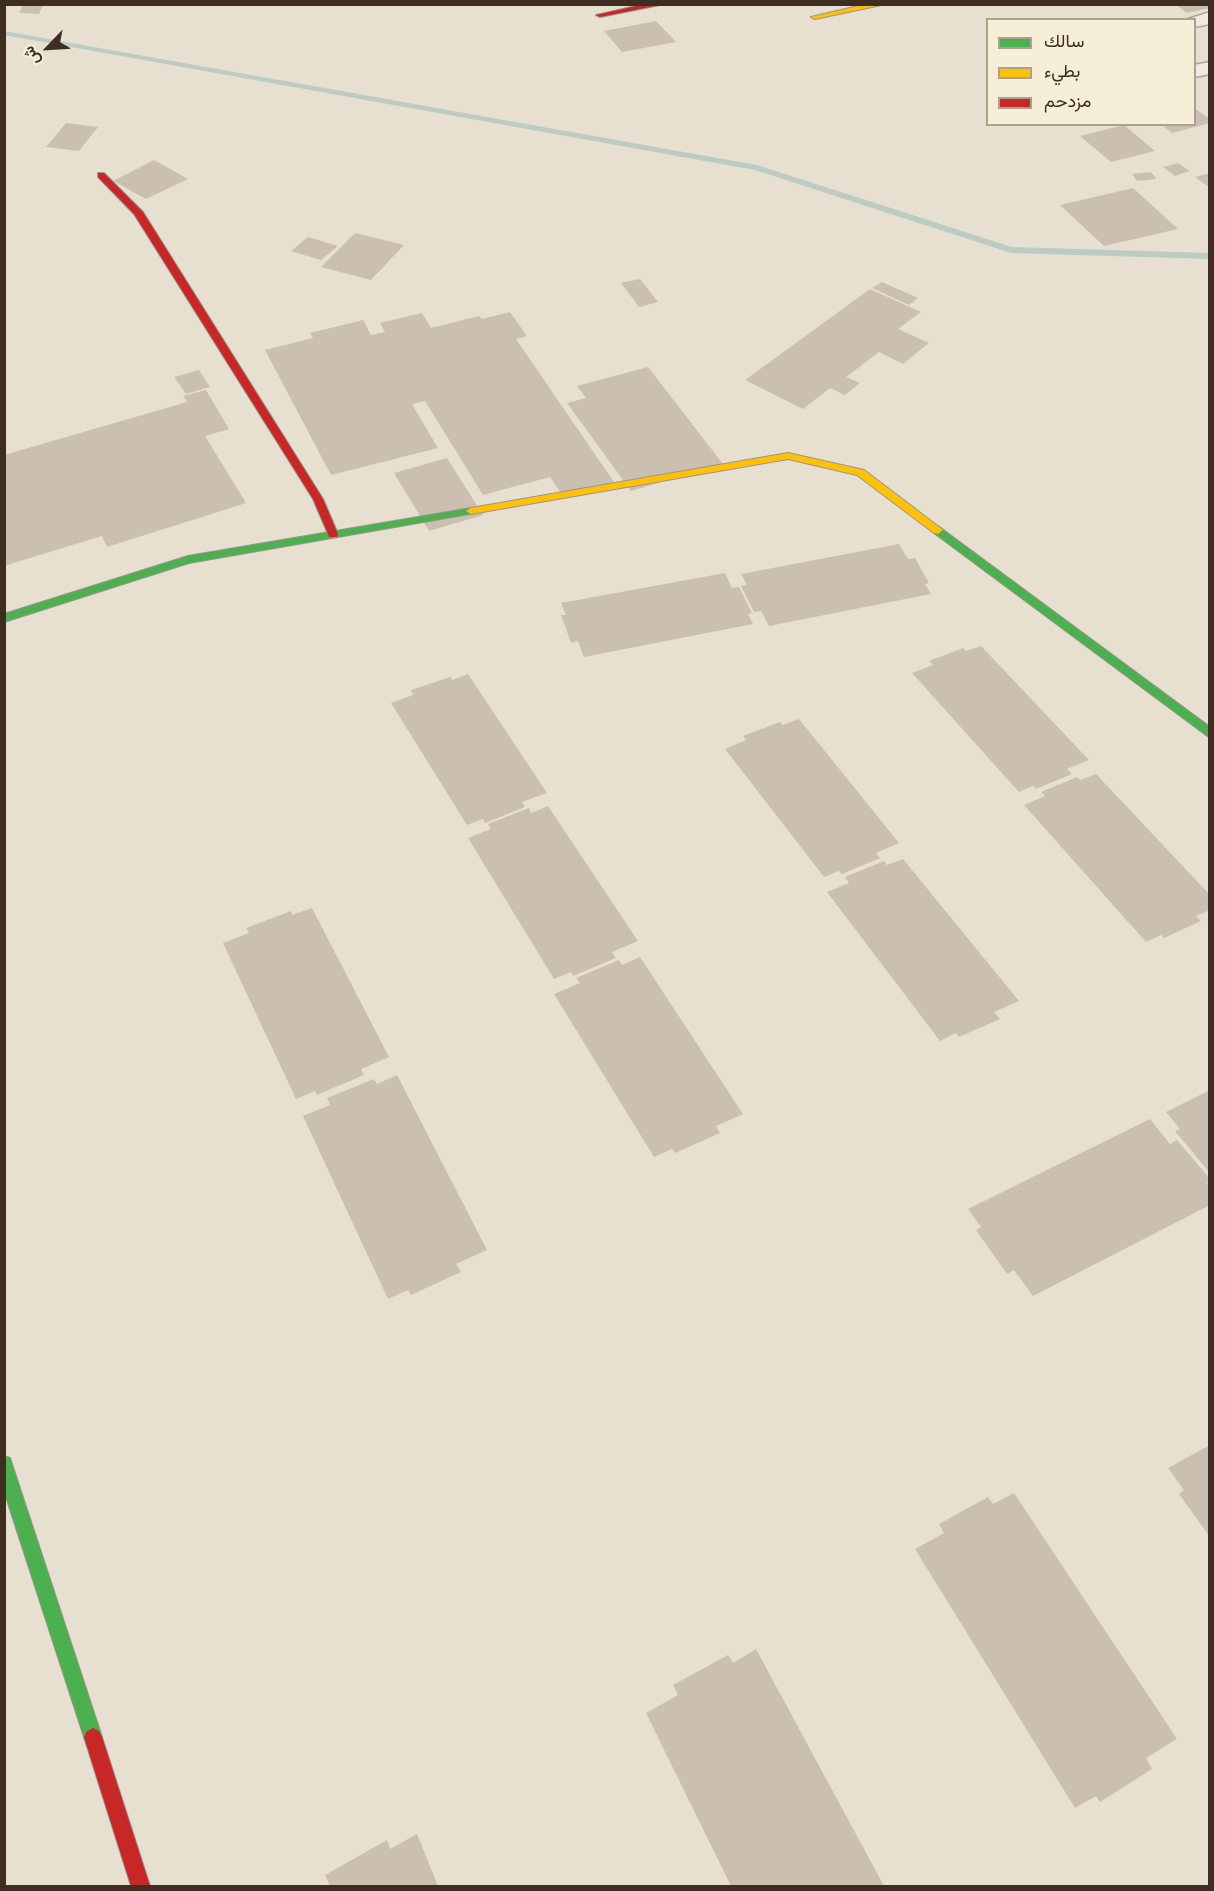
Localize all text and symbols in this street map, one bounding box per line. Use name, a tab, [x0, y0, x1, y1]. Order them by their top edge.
north arrow	[18, 18, 78, 78]
legend	[986, 18, 1196, 126]
text: سالك	[1044, 30, 1084, 52]
text: ش	[19, 43, 44, 69]
text: بطيء	[1044, 60, 1080, 82]
text: مزدحم	[1044, 90, 1091, 112]

